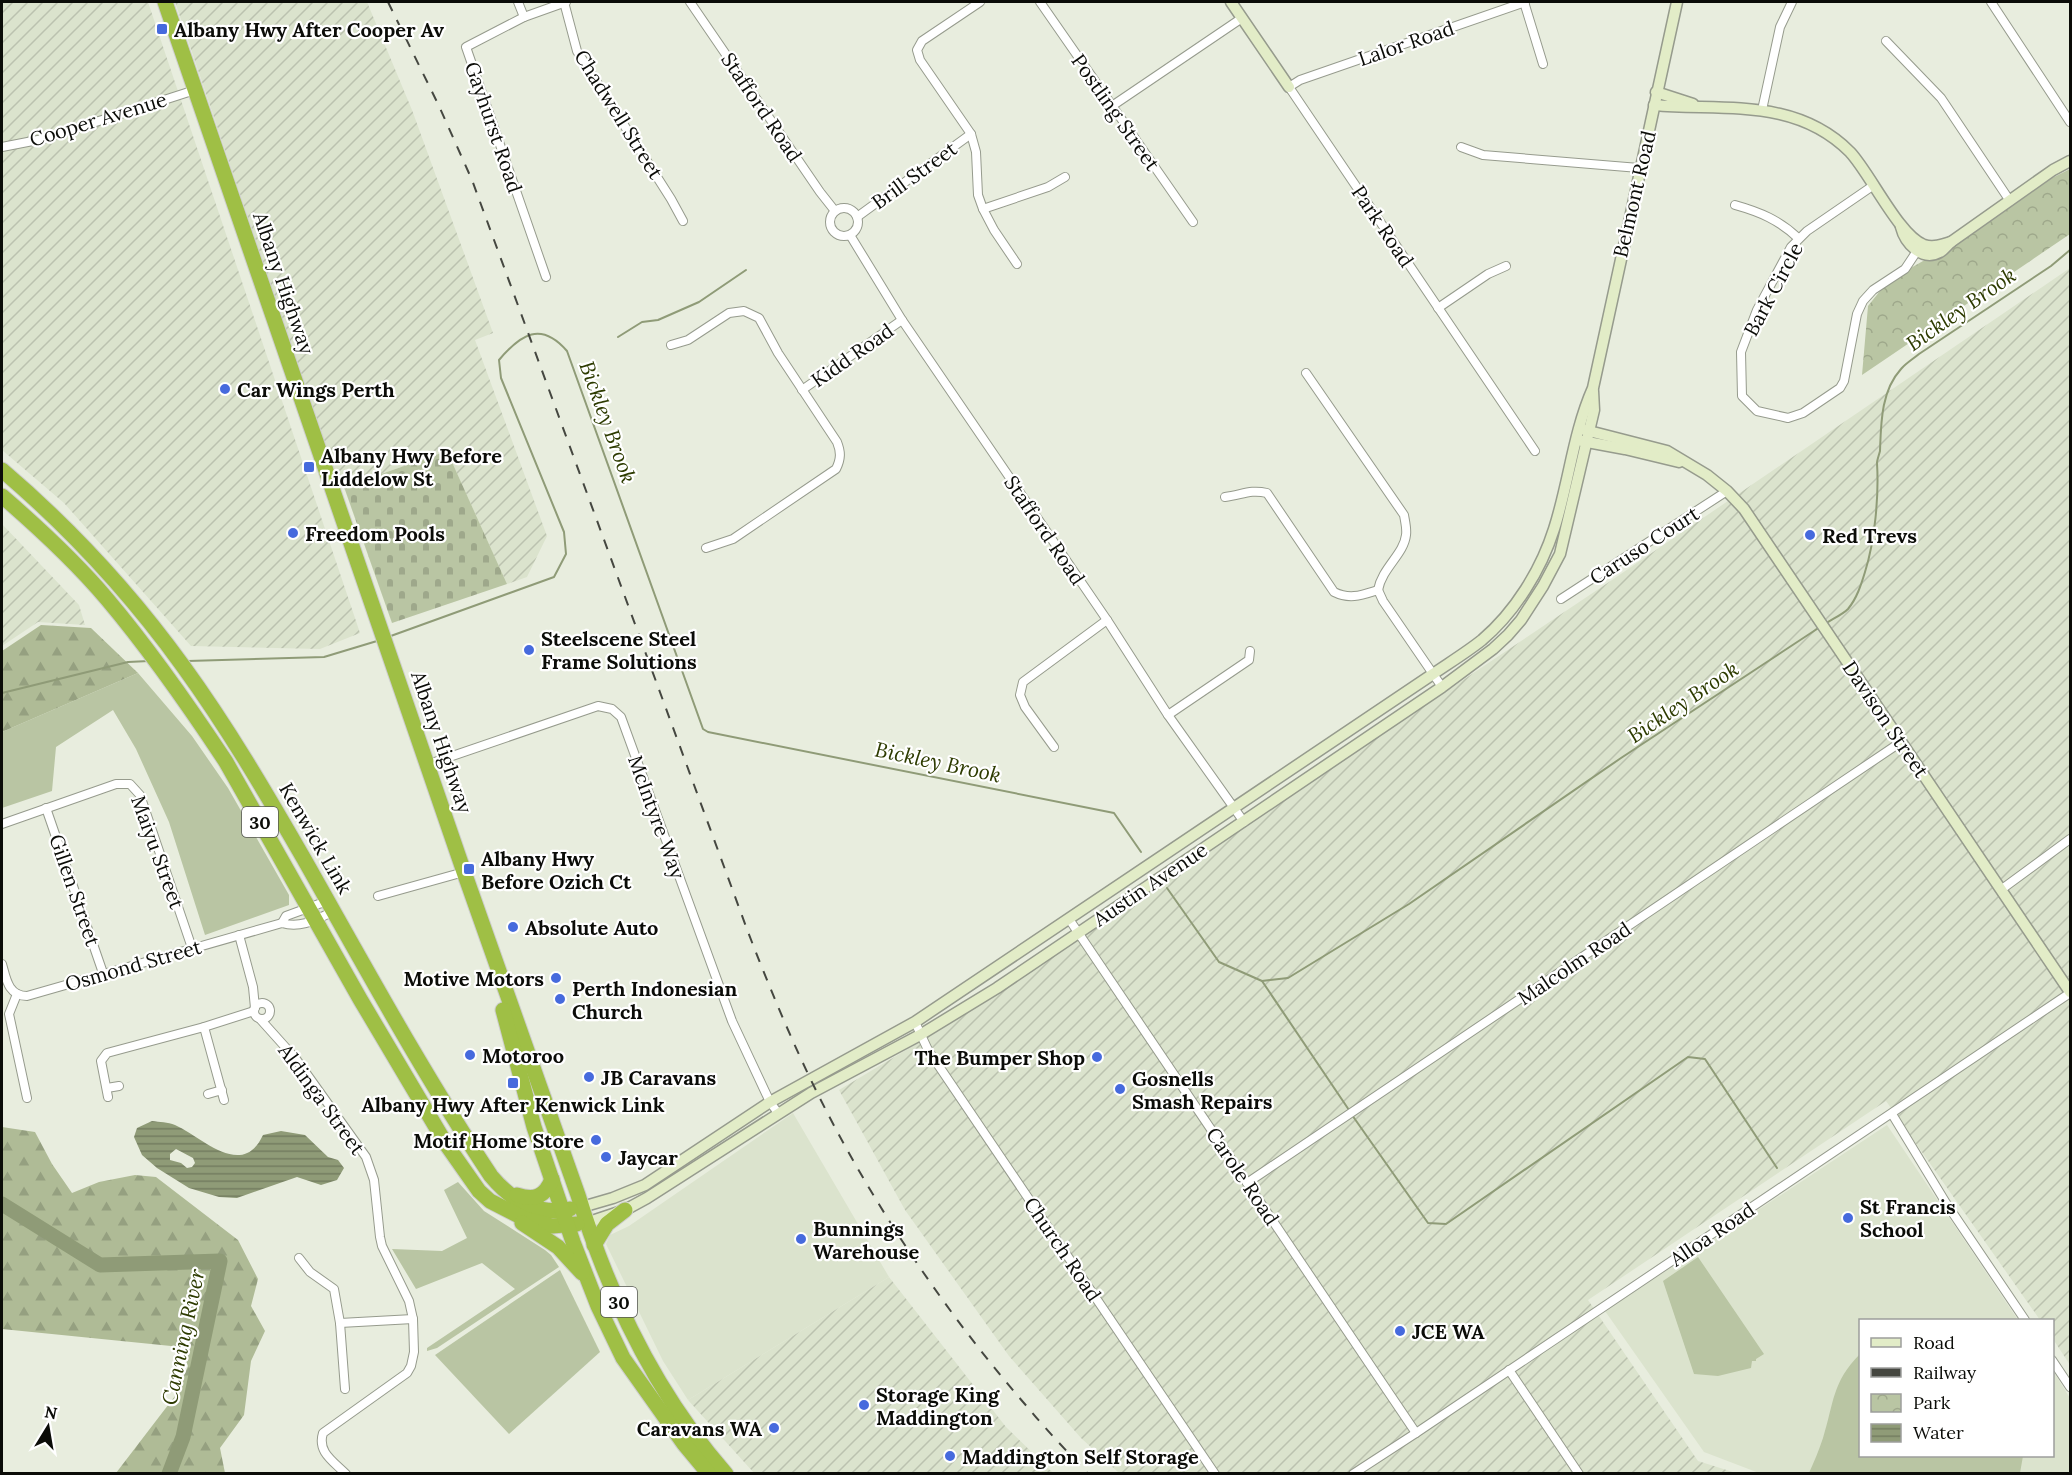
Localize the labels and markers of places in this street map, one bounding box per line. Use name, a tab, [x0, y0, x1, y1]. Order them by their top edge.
place label: Albany Hwy After Cooper Av	[174, 17, 444, 42]
marker: Albany Hwy After Cooper Av	[155, 22, 169, 36]
place label: Car Wings Perth	[237, 377, 395, 402]
marker: Car Wings Perth	[218, 382, 232, 396]
place label: Albany Hwy Before Liddelow St	[321, 443, 502, 491]
marker: Albany Hwy Before Liddelow St	[302, 460, 316, 474]
place label: Freedom Pools	[305, 521, 445, 546]
place label: Red Trevs	[1822, 523, 1917, 548]
marker: Freedom Pools	[286, 526, 300, 540]
marker: Red Trevs	[1803, 528, 1817, 542]
place label: Steelscene Steel Frame Solutions	[541, 626, 697, 674]
marker: Steelscene Steel Frame Solutions	[522, 643, 536, 657]
place label: Albany Hwy Before Ozich Ct	[481, 846, 632, 894]
marker: Albany Hwy Before Ozich Ct	[462, 862, 476, 876]
place label: Absolute Auto	[525, 915, 658, 940]
marker: Absolute Auto	[506, 920, 520, 934]
place label: Motive Motors	[403, 966, 544, 991]
marker: Motive Motors	[549, 971, 563, 985]
place label: Perth Indonesian Church	[572, 976, 737, 1024]
marker: Perth Indonesian Church	[553, 992, 567, 1006]
place label: Motoroo	[482, 1043, 564, 1068]
place label: The Bumper Shop	[915, 1045, 1085, 1070]
marker: Motoroo	[463, 1048, 477, 1062]
marker: The Bumper Shop	[1090, 1050, 1104, 1064]
place label: JB Caravans	[601, 1065, 716, 1090]
place label: Gosnells Smash Repairs	[1132, 1066, 1273, 1114]
marker: JB Caravans	[582, 1070, 596, 1084]
marker: Albany Hwy After Kenwick Link	[506, 1076, 520, 1090]
marker: Gosnells Smash Repairs	[1113, 1082, 1127, 1096]
place label: Albany Hwy After Kenwick Link	[361, 1092, 665, 1117]
place label: Motif Home Store	[413, 1128, 584, 1153]
marker: Motif Home Store	[589, 1133, 603, 1147]
place label: Jaycar	[618, 1145, 678, 1170]
marker: Jaycar	[599, 1150, 613, 1164]
place label: St Francis School	[1860, 1194, 1956, 1242]
marker: St Francis School	[1841, 1211, 1855, 1225]
place label: Bunnings Warehouse	[813, 1216, 919, 1264]
marker: Bunnings Warehouse	[794, 1232, 808, 1246]
place label: JCE WA	[1412, 1319, 1485, 1344]
marker: JCE WA	[1393, 1324, 1407, 1338]
place label: Storage King Maddington	[876, 1382, 1000, 1430]
marker: Storage King Maddington	[857, 1398, 871, 1412]
place label: Caravans WA	[637, 1416, 763, 1441]
marker: Caravans WA	[767, 1421, 781, 1435]
place label: Maddington Self Storage	[962, 1444, 1199, 1469]
marker: Maddington Self Storage	[943, 1449, 957, 1463]

